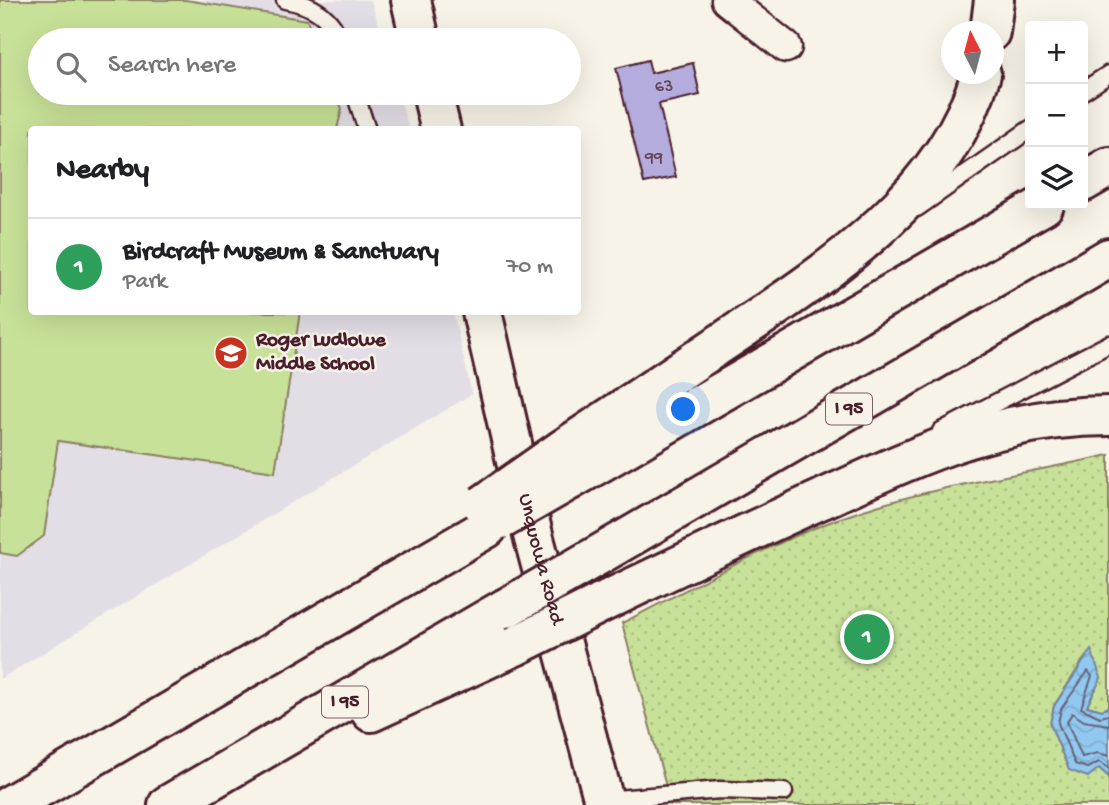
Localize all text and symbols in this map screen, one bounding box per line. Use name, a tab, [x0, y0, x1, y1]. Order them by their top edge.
north arrow	[941, 21, 1004, 84]
map controls	[1025, 21, 1088, 210]
button: +	[1025, 21, 1088, 84]
search box	[28, 28, 581, 105]
icon: search	[52, 48, 90, 86]
text: Search here	[108, 51, 236, 82]
house number: 63	[655, 77, 673, 98]
button: −	[1025, 84, 1088, 147]
button: layers	[1025, 147, 1088, 210]
house number: 99	[644, 148, 663, 169]
text: Nearby	[56, 154, 149, 189]
text: Birdcraft Museum & Sanctuary	[123, 238, 439, 269]
text: 1	[74, 254, 84, 281]
text: 70 m	[506, 254, 553, 281]
text: Park	[123, 269, 167, 296]
place label: Roger Ludlowe Middle School	[255, 329, 387, 378]
school or university icon: Roger Ludlowe Middle School	[212, 334, 250, 372]
your location	[666, 392, 700, 426]
road number: I 95	[826, 394, 872, 424]
street label: Unquowa Road	[511, 491, 569, 629]
pin: 1	[844, 611, 890, 663]
road number: I 95	[322, 687, 368, 718]

